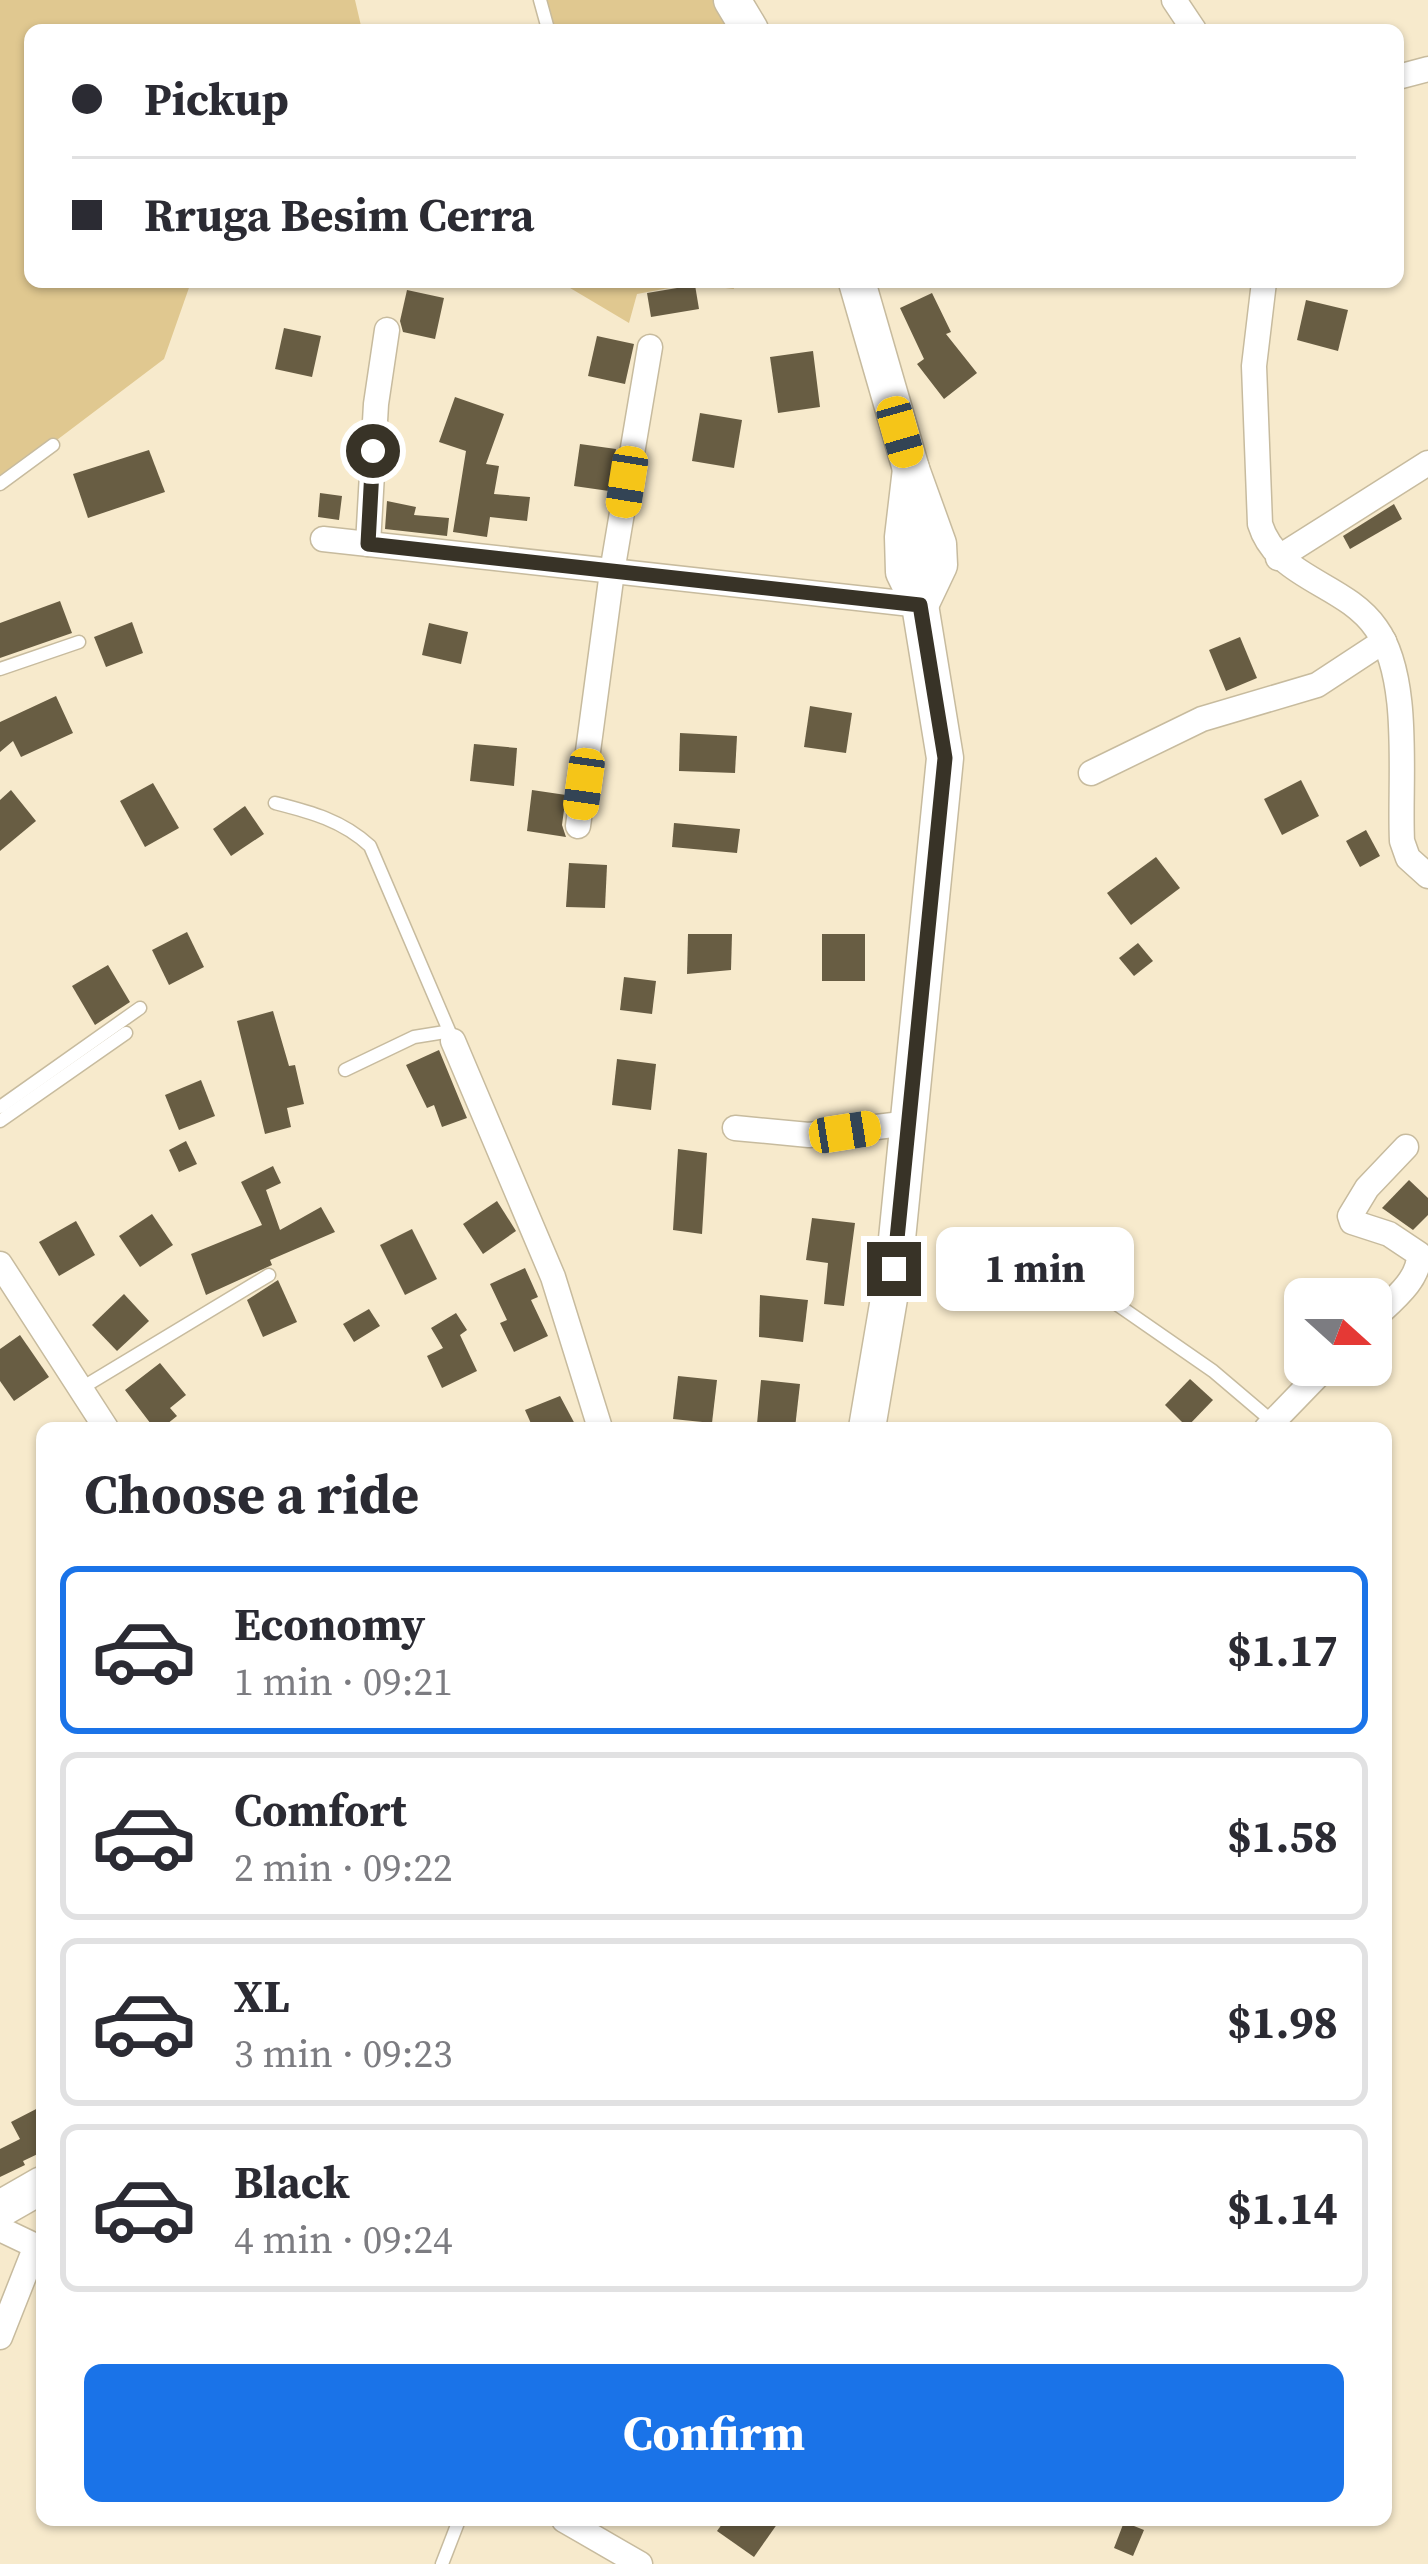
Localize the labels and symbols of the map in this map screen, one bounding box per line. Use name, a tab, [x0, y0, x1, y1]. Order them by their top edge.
car	[873, 392, 927, 472]
route start	[346, 424, 400, 478]
car	[604, 444, 650, 520]
car	[561, 746, 607, 822]
car	[807, 1109, 883, 1155]
callout: 1 min	[936, 1227, 1134, 1311]
route end	[867, 1242, 921, 1296]
north arrow	[1284, 1278, 1392, 1386]

